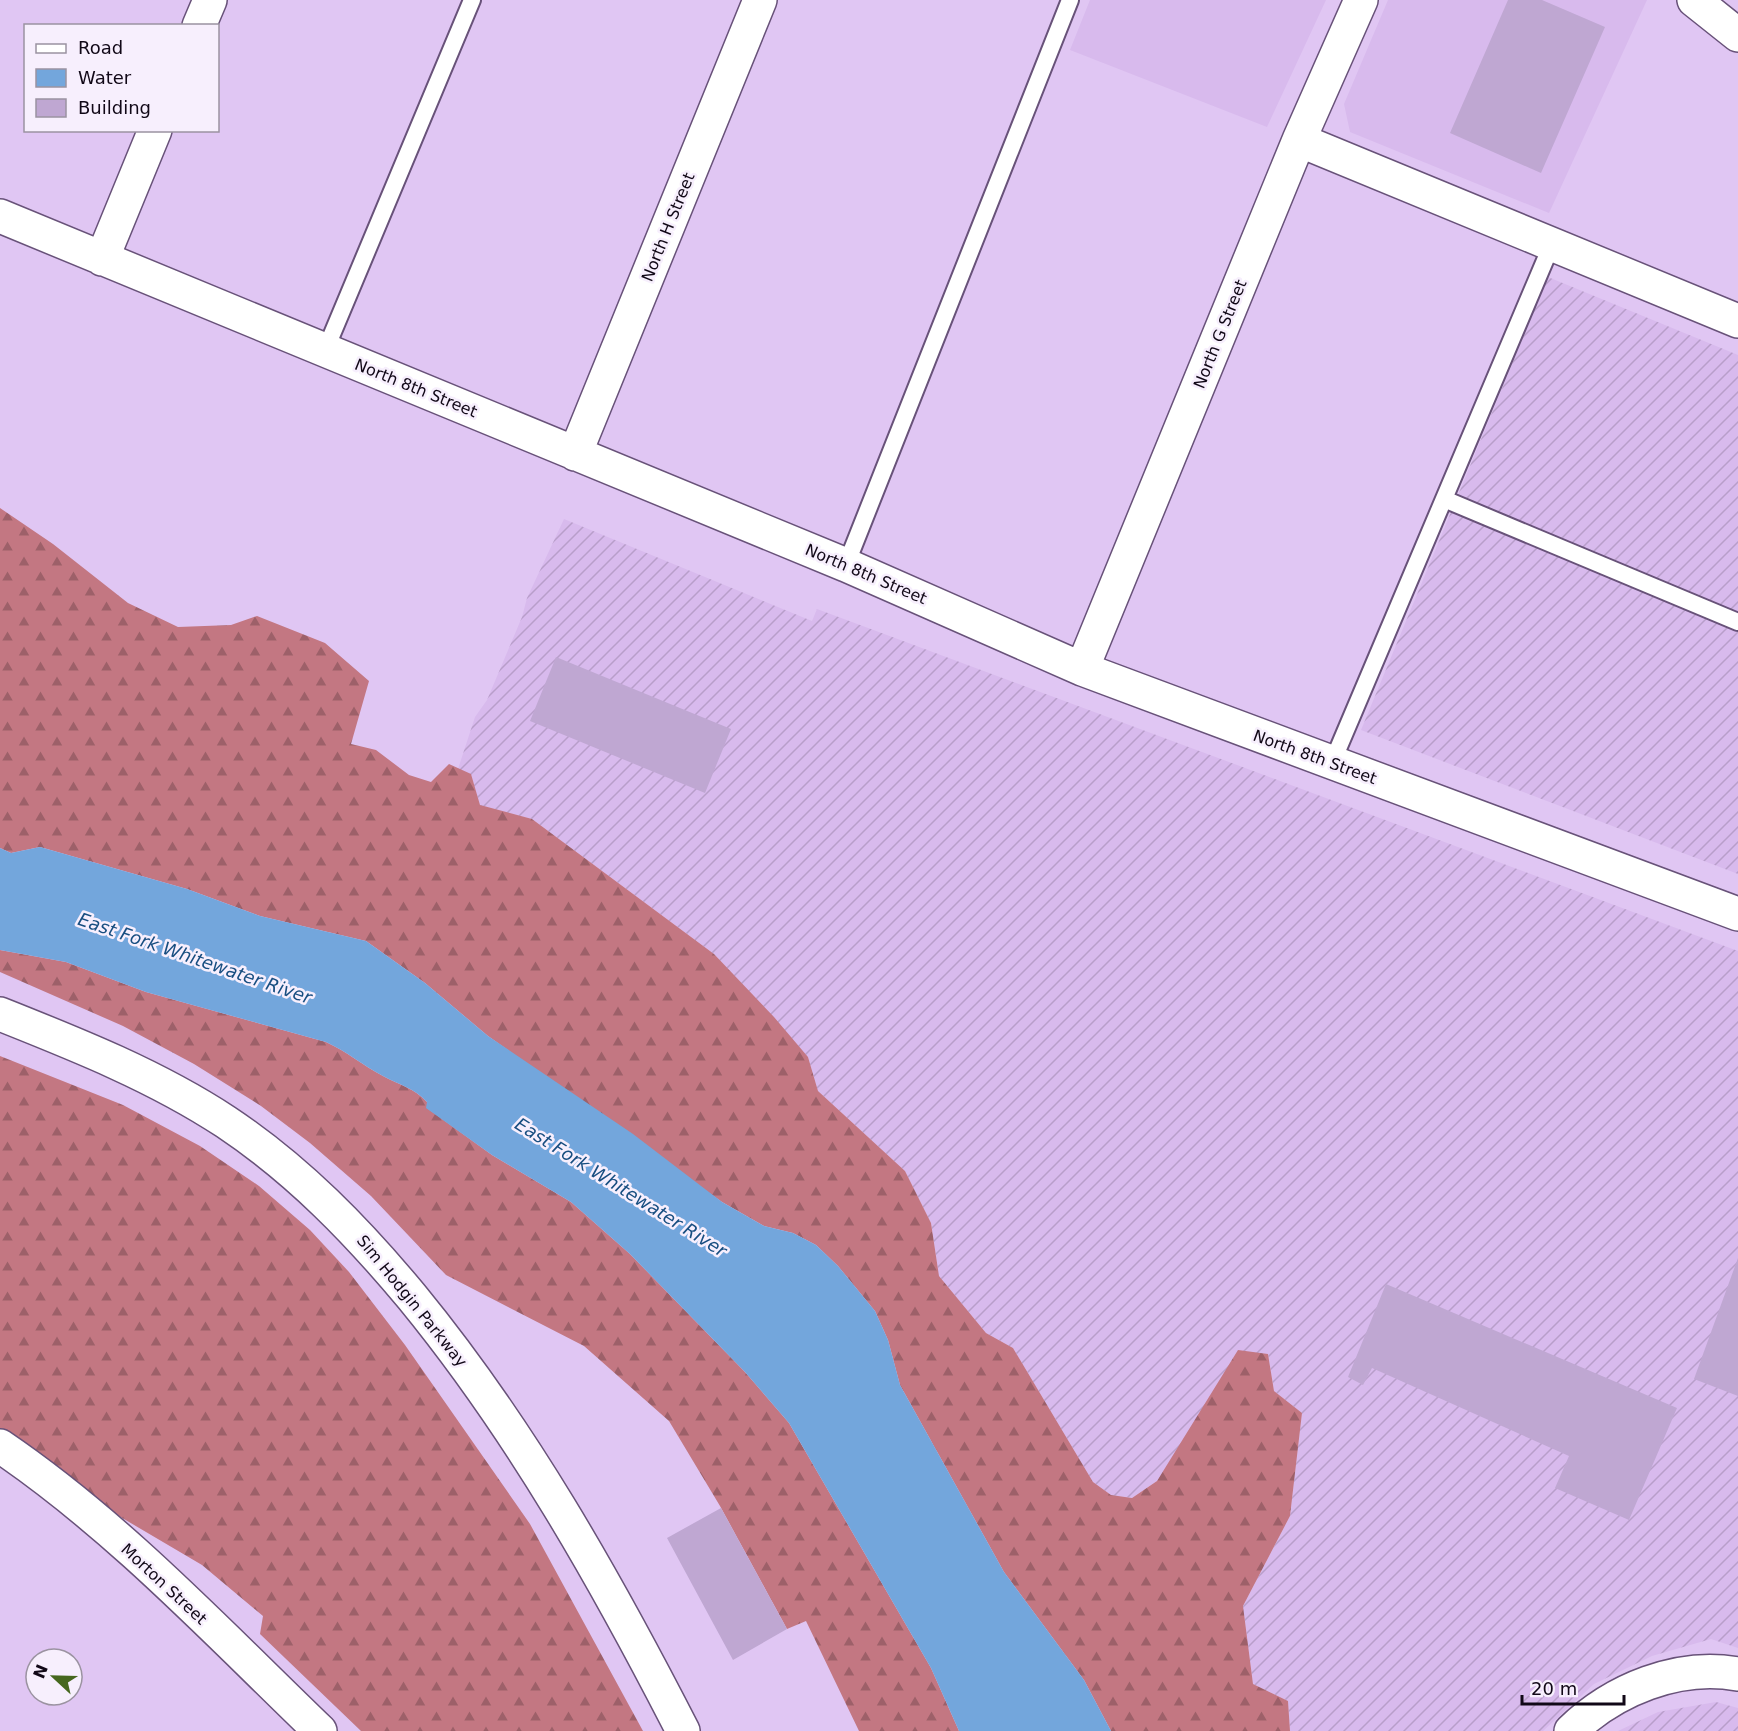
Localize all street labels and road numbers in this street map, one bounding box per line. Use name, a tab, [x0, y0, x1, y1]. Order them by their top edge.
street label: North H Street	[638, 170, 698, 284]
street label: North G Street	[1189, 277, 1251, 391]
street label: North 8th Street	[352, 355, 480, 421]
street label: North 8th Street	[802, 540, 930, 608]
street label: North 8th Street	[1251, 726, 1379, 788]
street label: Sim Hodgin Parkway	[353, 1231, 471, 1371]
street label: Morton Street	[117, 1540, 211, 1628]

